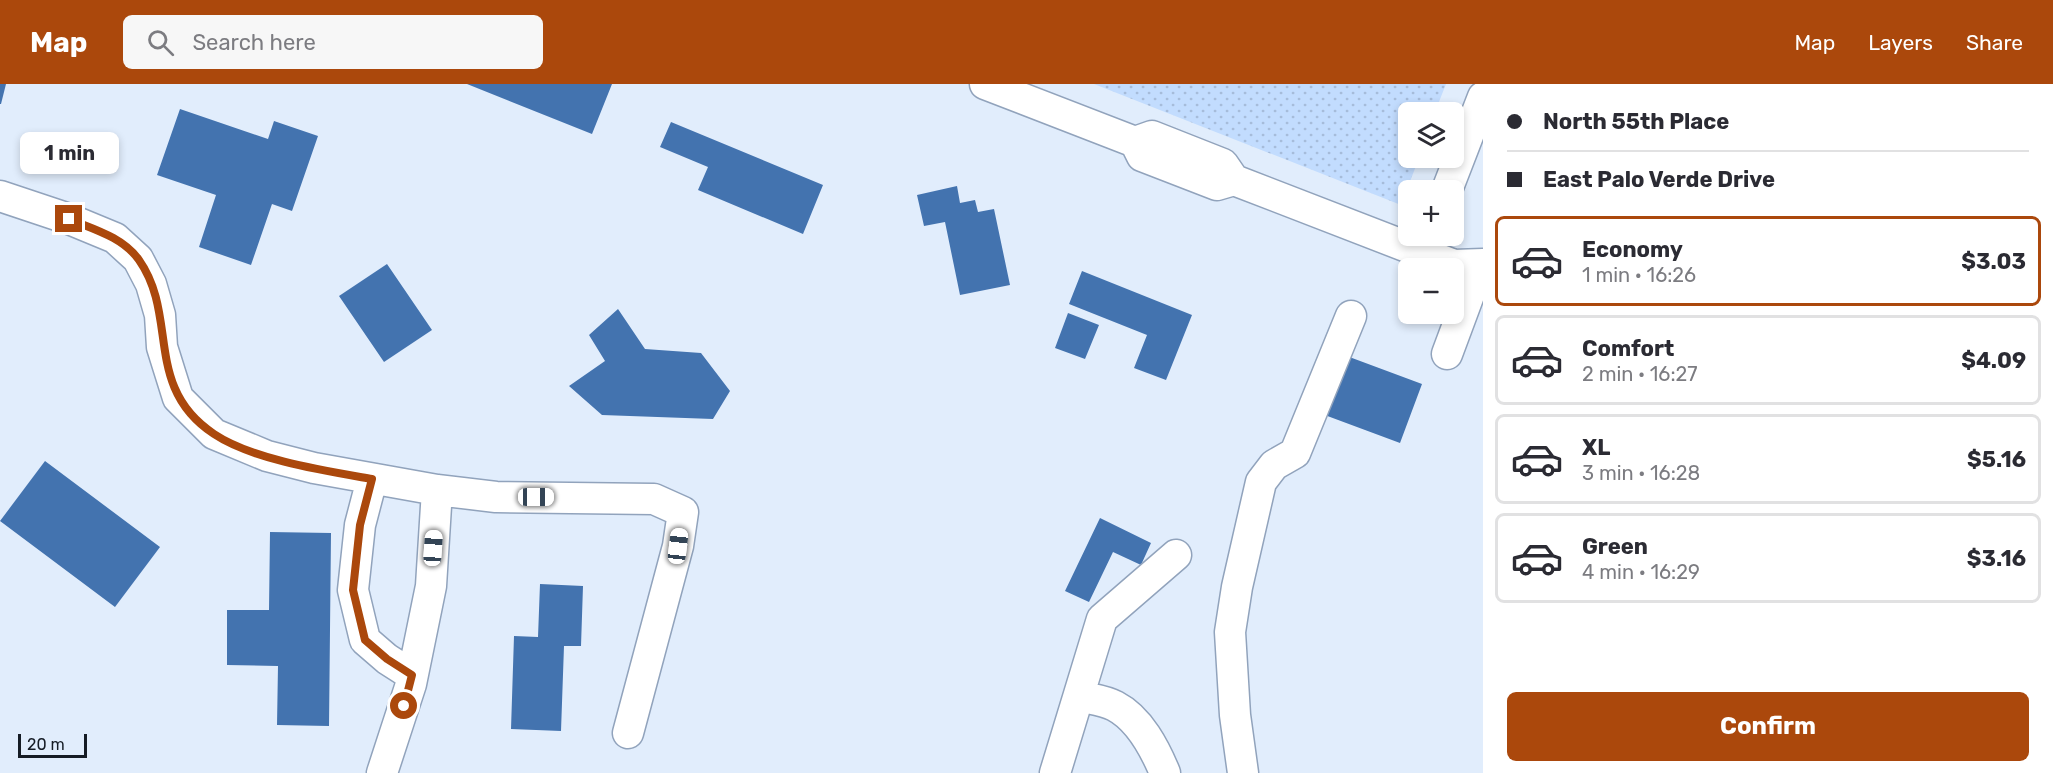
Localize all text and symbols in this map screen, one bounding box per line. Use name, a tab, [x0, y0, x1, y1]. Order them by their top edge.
search box	[123, 15, 543, 69]
text: Map	[30, 26, 87, 59]
icon: search	[144, 26, 177, 59]
text: Search here	[192, 29, 316, 56]
text: Map	[1794, 30, 1835, 55]
text: Layers	[1868, 30, 1933, 55]
text: Share	[1966, 30, 2023, 55]
map controls	[1398, 102, 1464, 324]
button: layers	[1398, 102, 1464, 168]
text: North 55th Place	[1543, 108, 1729, 135]
callout: 1 min	[20, 132, 118, 174]
text: 1 min	[44, 141, 95, 165]
text: East Palo Verde Drive	[1543, 166, 1775, 193]
button: +	[1398, 180, 1464, 246]
route end	[55, 205, 82, 232]
icon: car	[1510, 234, 1564, 288]
text: Economy	[1582, 236, 1683, 263]
text: $3.03	[1961, 248, 2026, 275]
button: −	[1398, 258, 1464, 324]
text: 1 min · 16:26	[1582, 263, 1696, 287]
icon: car	[1510, 333, 1564, 387]
text: Comfort	[1582, 335, 1674, 362]
text: $4.09	[1961, 347, 2026, 374]
text: 2 min · 16:27	[1582, 362, 1698, 386]
icon: car	[1510, 432, 1564, 486]
text: XL	[1582, 434, 1610, 461]
text: $5.16	[1967, 446, 2026, 473]
text: 3 min · 16:28	[1582, 461, 1700, 485]
car	[518, 488, 554, 506]
car	[667, 527, 689, 565]
car	[423, 529, 443, 567]
icon: car	[1510, 531, 1564, 585]
text: Green	[1582, 533, 1648, 560]
text: $3.16	[1967, 545, 2026, 572]
text: 4 min · 16:29	[1582, 560, 1700, 584]
route start	[390, 692, 417, 719]
button: Confirm	[1507, 692, 2029, 761]
scale bar	[18, 731, 87, 758]
text: 20 m	[27, 735, 65, 754]

